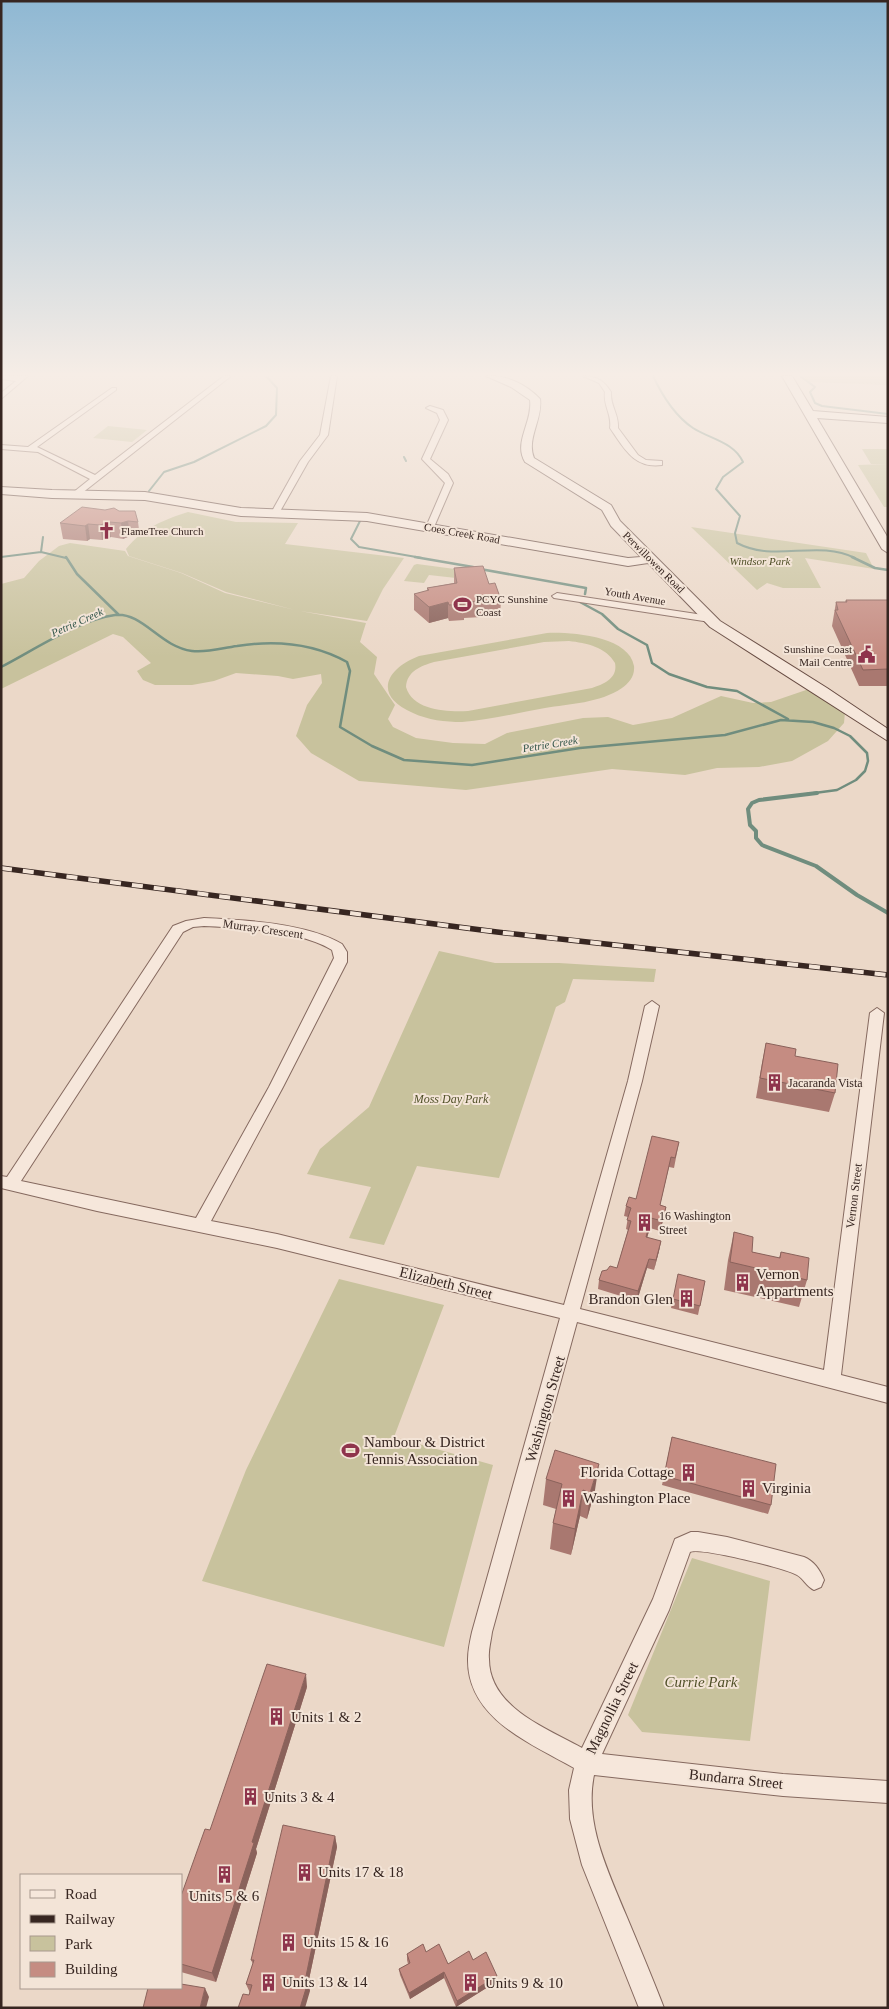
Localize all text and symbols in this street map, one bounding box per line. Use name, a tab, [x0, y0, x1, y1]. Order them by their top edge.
street label: Coes Creek Road	[423, 520, 501, 546]
church icon: FlameTree Church	[97, 521, 117, 541]
place label: FlameTree Church	[121, 525, 204, 537]
street label: Perwillowen Road	[621, 529, 687, 595]
park label: Windsor Park	[730, 555, 792, 567]
street label: Youth Avenue	[603, 585, 667, 607]
place label: PCYC Sunshine Coast	[476, 593, 548, 618]
sports icon: PCYC Sunshine Coast	[452, 595, 472, 615]
water label: Petrie Creek	[48, 605, 106, 639]
place label: Sunshine Coast Mail Centre	[784, 643, 852, 668]
public building icon: Sunshine Coast Mail Centre	[856, 645, 876, 665]
water label: Petrie Creek	[521, 734, 579, 754]
street label: Murray Crescent	[222, 916, 305, 942]
building icon: Jacaranda Vista	[764, 1073, 784, 1093]
place label: Jacaranda Vista	[788, 1076, 863, 1090]
park label: Moss Day Park	[413, 1092, 489, 1106]
street label: Vernon Street	[843, 1162, 865, 1229]
place label: 16 Washington Street	[659, 1209, 731, 1237]
building icon: 16 Washington Street	[635, 1213, 655, 1233]
street label: Elizabeth Street	[398, 1264, 495, 1302]
place label: Vernon Appartments	[756, 1266, 834, 1299]
building icon: Vernon Appartments	[732, 1273, 752, 1293]
building icon: Brandon Glen	[677, 1289, 697, 1309]
place label: Brandon Glen	[588, 1291, 673, 1307]
street label: Washington Street	[522, 1353, 568, 1464]
place label: Nambour & District Tennis Association	[364, 1434, 486, 1467]
sports icon: Nambour & District Tennis Association	[340, 1441, 360, 1461]
building icon: Florida Cottage	[678, 1462, 698, 1482]
place label: Florida Cottage	[580, 1464, 674, 1480]
building icon: Virginia	[738, 1478, 758, 1498]
place label: Virginia	[762, 1480, 811, 1496]
building icon: Washington Place	[559, 1488, 579, 1508]
place label: Washington Place	[583, 1490, 691, 1506]
street label: Magnollia Street	[583, 1659, 642, 1757]
park label: Currie Park	[665, 1674, 738, 1690]
building icon: Units 1 & 2	[267, 1707, 287, 1727]
place label: Units 1 & 2	[291, 1709, 361, 1725]
street label: Bundarra Street	[688, 1766, 785, 1792]
building icon: Units 3 & 4	[240, 1787, 260, 1807]
place label: Units 3 & 4	[264, 1789, 335, 1805]
building icon: Units 17 & 18	[294, 1862, 314, 1882]
place label: Units 17 & 18	[318, 1864, 403, 1880]
building icon: Units 5 & 6	[214, 1865, 234, 1885]
legend	[20, 1874, 182, 1989]
text: Road	[65, 1886, 97, 1902]
place label: Units 5 & 6	[189, 1888, 260, 1904]
text: Railway	[65, 1911, 115, 1927]
building icon: Units 15 & 16	[279, 1932, 299, 1952]
place label: Units 15 & 16	[303, 1934, 389, 1950]
text: Park	[65, 1936, 93, 1952]
text: Building	[65, 1961, 118, 1977]
building icon: Units 13 & 14	[258, 1972, 278, 1992]
building icon: Units 9 & 10	[461, 1973, 481, 1993]
place label: Units 13 & 14	[282, 1974, 368, 1990]
place label: Units 9 & 10	[485, 1975, 563, 1991]

